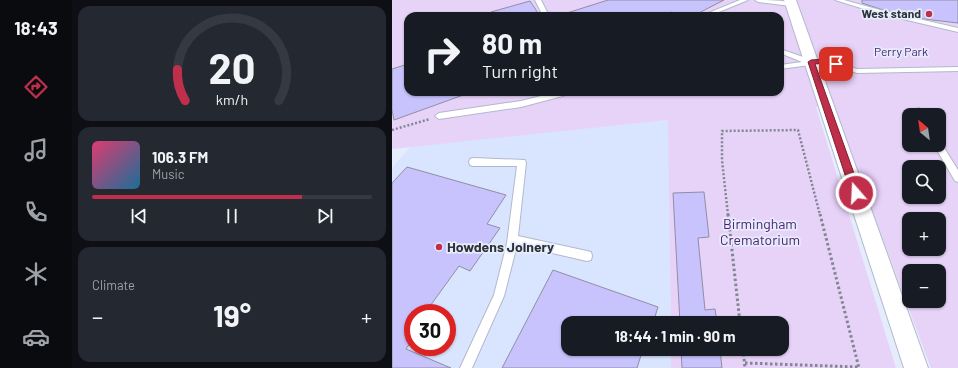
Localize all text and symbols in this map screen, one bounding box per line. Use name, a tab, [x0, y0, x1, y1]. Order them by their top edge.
place label: West stand	[862, 6, 921, 20]
marker: West stand	[924, 9, 934, 19]
text: 18:43	[14, 17, 58, 39]
text: 80 m	[482, 26, 542, 60]
icon: right	[416, 28, 468, 80]
text: 20	[208, 42, 256, 92]
park label: Perry Park	[874, 44, 928, 58]
pin	[819, 47, 853, 81]
icon: arrive	[825, 53, 847, 75]
text: Turn right	[482, 60, 558, 82]
icon: directions	[22, 73, 50, 101]
text: km/h	[216, 91, 248, 108]
north arrow	[902, 108, 946, 152]
map controls	[902, 108, 946, 308]
icon: music	[22, 136, 50, 164]
text: 106.3 FM	[152, 148, 208, 166]
button: search	[902, 160, 946, 204]
text: Music	[152, 166, 185, 182]
position arrow	[835, 172, 877, 214]
icon: phone	[22, 198, 50, 226]
icon: previous	[128, 205, 150, 227]
icon: pause	[221, 205, 243, 227]
icon: next	[314, 205, 336, 227]
button: +	[902, 212, 946, 256]
park label: Birmingham Crematorium	[720, 215, 800, 248]
place label: Howdens Joinery	[447, 238, 554, 255]
marker: Howdens Joinery	[434, 242, 444, 252]
icon: climate	[22, 260, 50, 288]
button: −	[902, 264, 946, 308]
text: Climate	[92, 277, 135, 293]
text: 19°	[213, 297, 251, 333]
text: −	[92, 303, 103, 329]
text: +	[361, 303, 372, 329]
speed limit sign: 30	[404, 304, 456, 356]
icon: car	[22, 323, 50, 351]
text: 18:44 · 1 min · 90 m	[615, 327, 736, 345]

